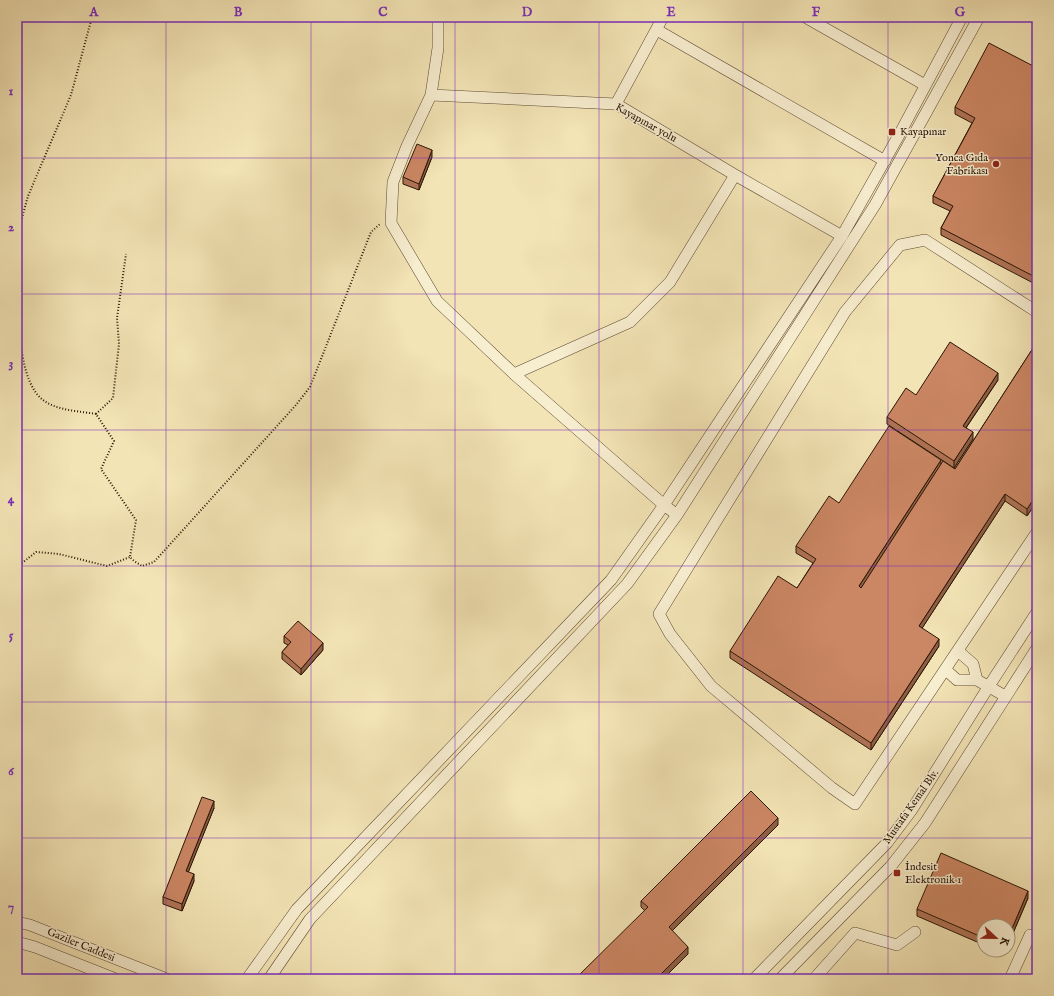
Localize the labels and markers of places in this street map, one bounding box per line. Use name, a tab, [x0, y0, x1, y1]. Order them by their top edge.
place label: Kayapınar	[900, 125, 946, 139]
marker: Kayapınar	[887, 127, 897, 137]
place label: Yonca Gıda Fabrikası	[935, 151, 988, 178]
marker: Yonca Gıda Fabrikası	[991, 159, 1001, 169]
place label: İndesit Elektronik 1	[905, 860, 961, 887]
marker: İndesit Elektronik 1	[892, 868, 902, 878]

